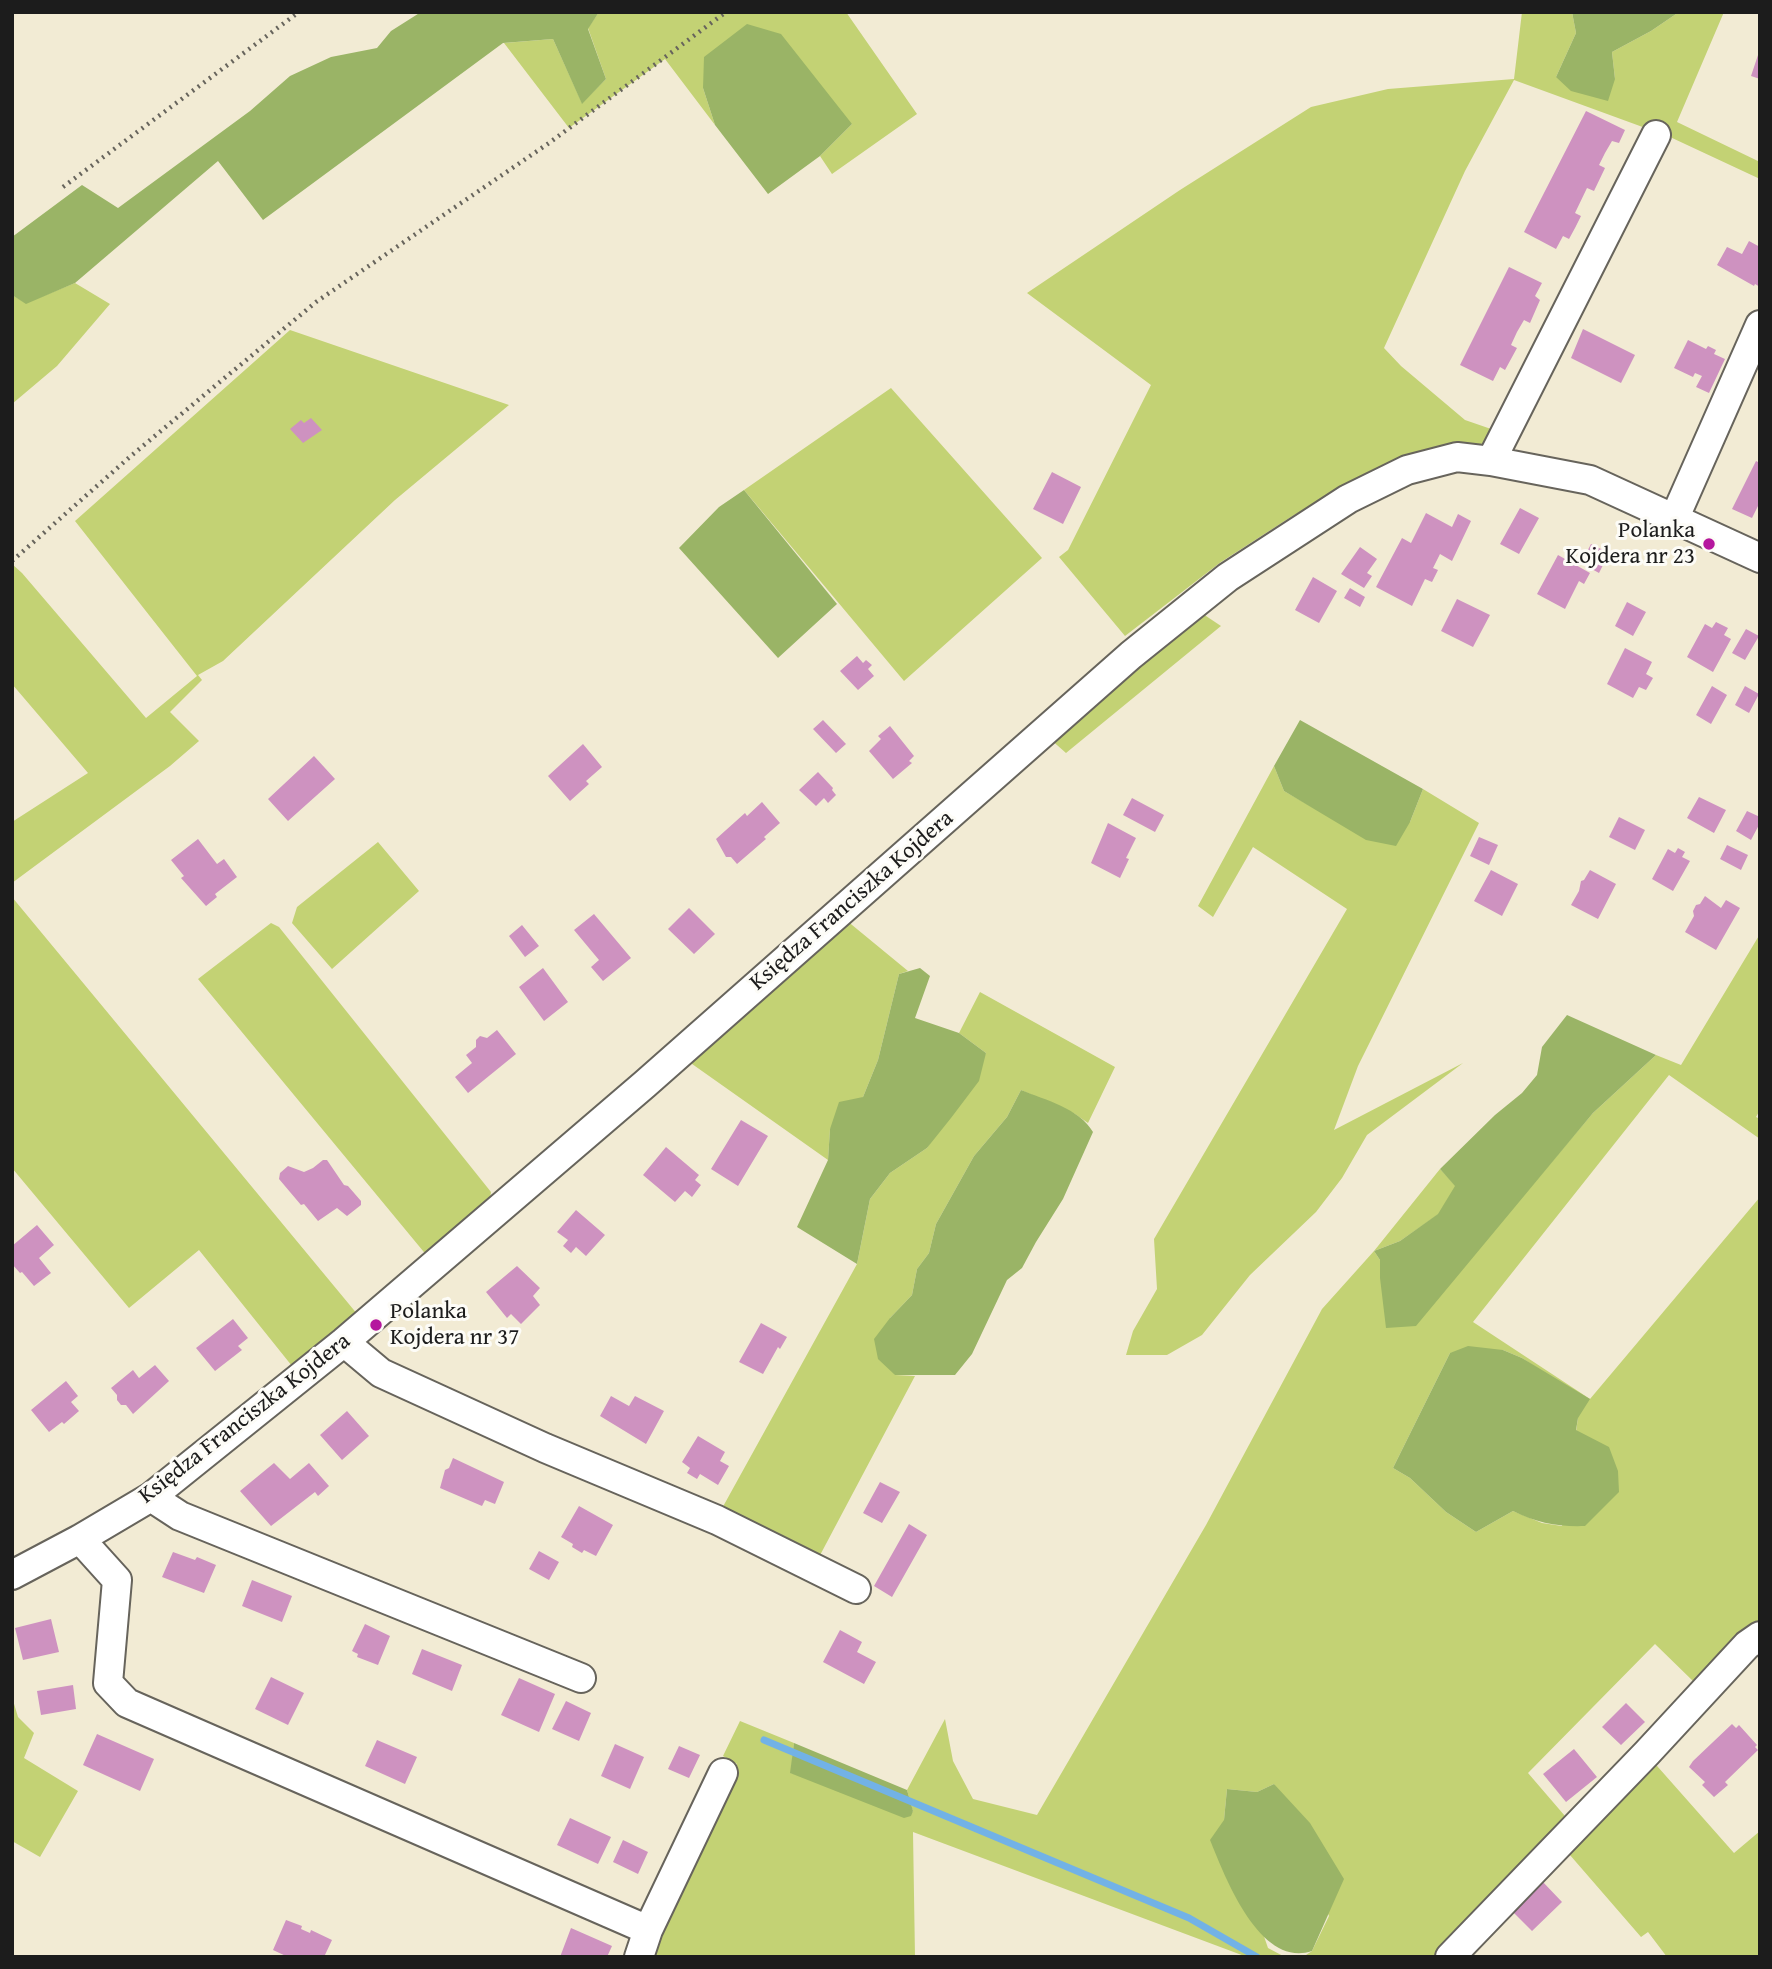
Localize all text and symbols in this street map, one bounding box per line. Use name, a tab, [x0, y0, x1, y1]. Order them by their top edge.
place label: Polanka Kojdera nr 23	[1566, 517, 1695, 571]
marker: Polanka Kojdera nr 23	[1701, 536, 1717, 552]
street label: Księdza Franciszka Kojdera	[745, 805, 959, 997]
place label: Polanka Kojdera nr 37	[390, 1298, 519, 1352]
marker: Polanka Kojdera nr 37	[368, 1317, 384, 1333]
street label: Księdza Franciszka Kojdera	[134, 1328, 356, 1510]

